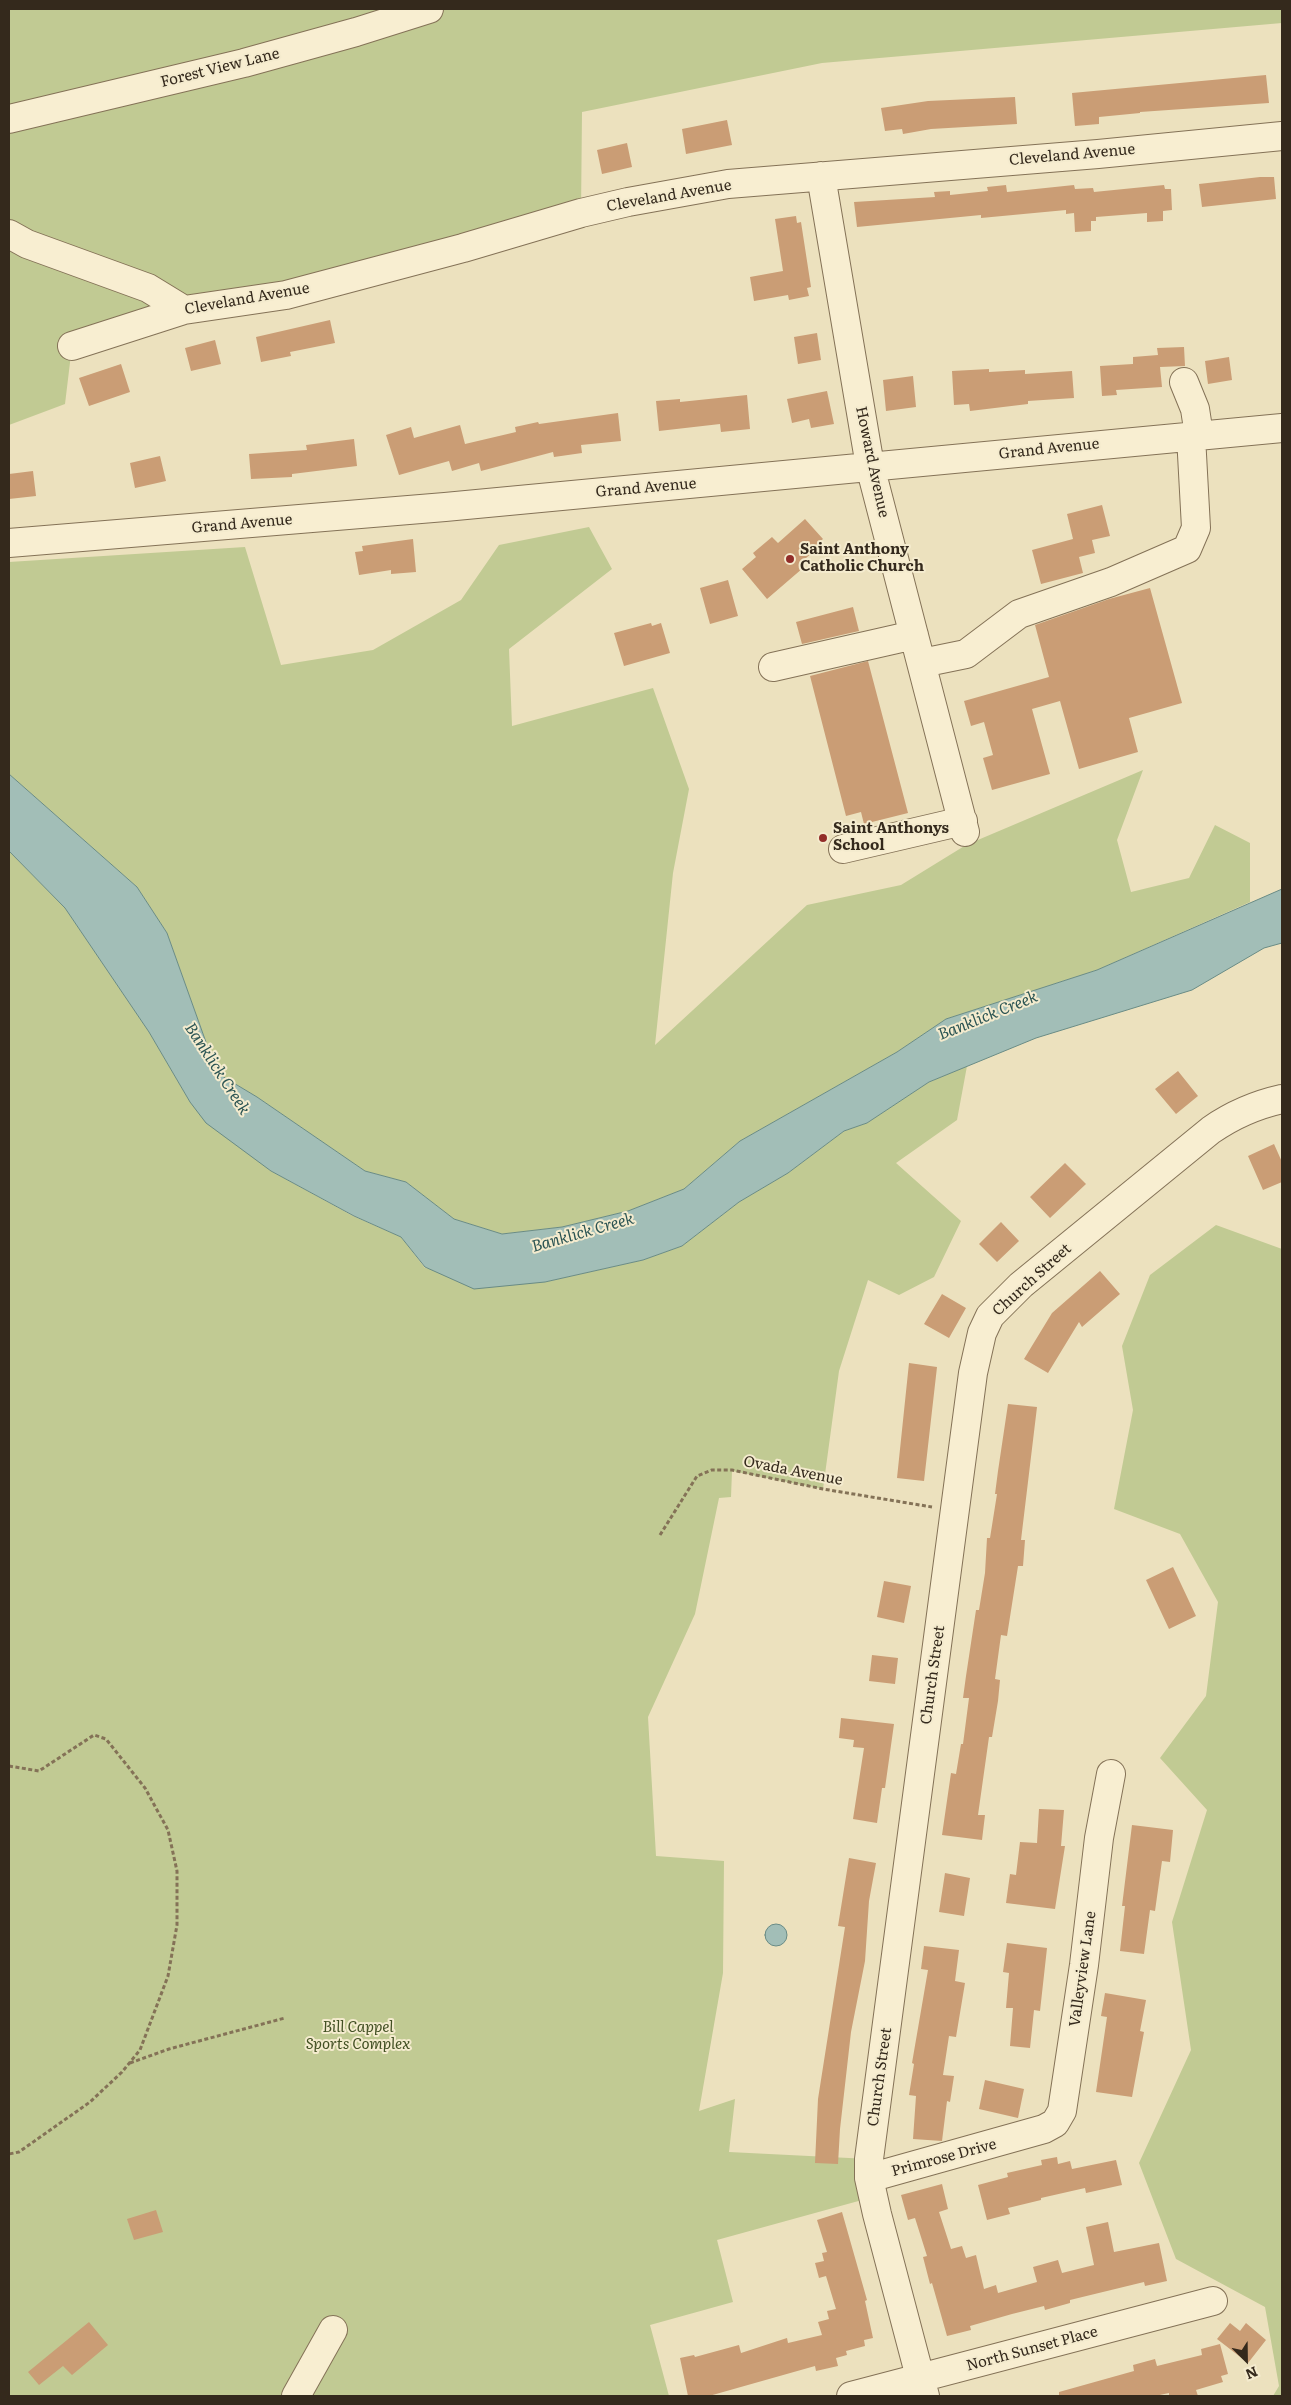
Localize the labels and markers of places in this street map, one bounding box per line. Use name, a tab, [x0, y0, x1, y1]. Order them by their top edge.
place label: Saint Anthony Catholic Church	[800, 541, 924, 576]
marker: Saint Anthony Catholic Church	[784, 553, 796, 565]
place label: Saint Anthonys School	[833, 820, 949, 855]
marker: Saint Anthonys School	[817, 832, 829, 844]

